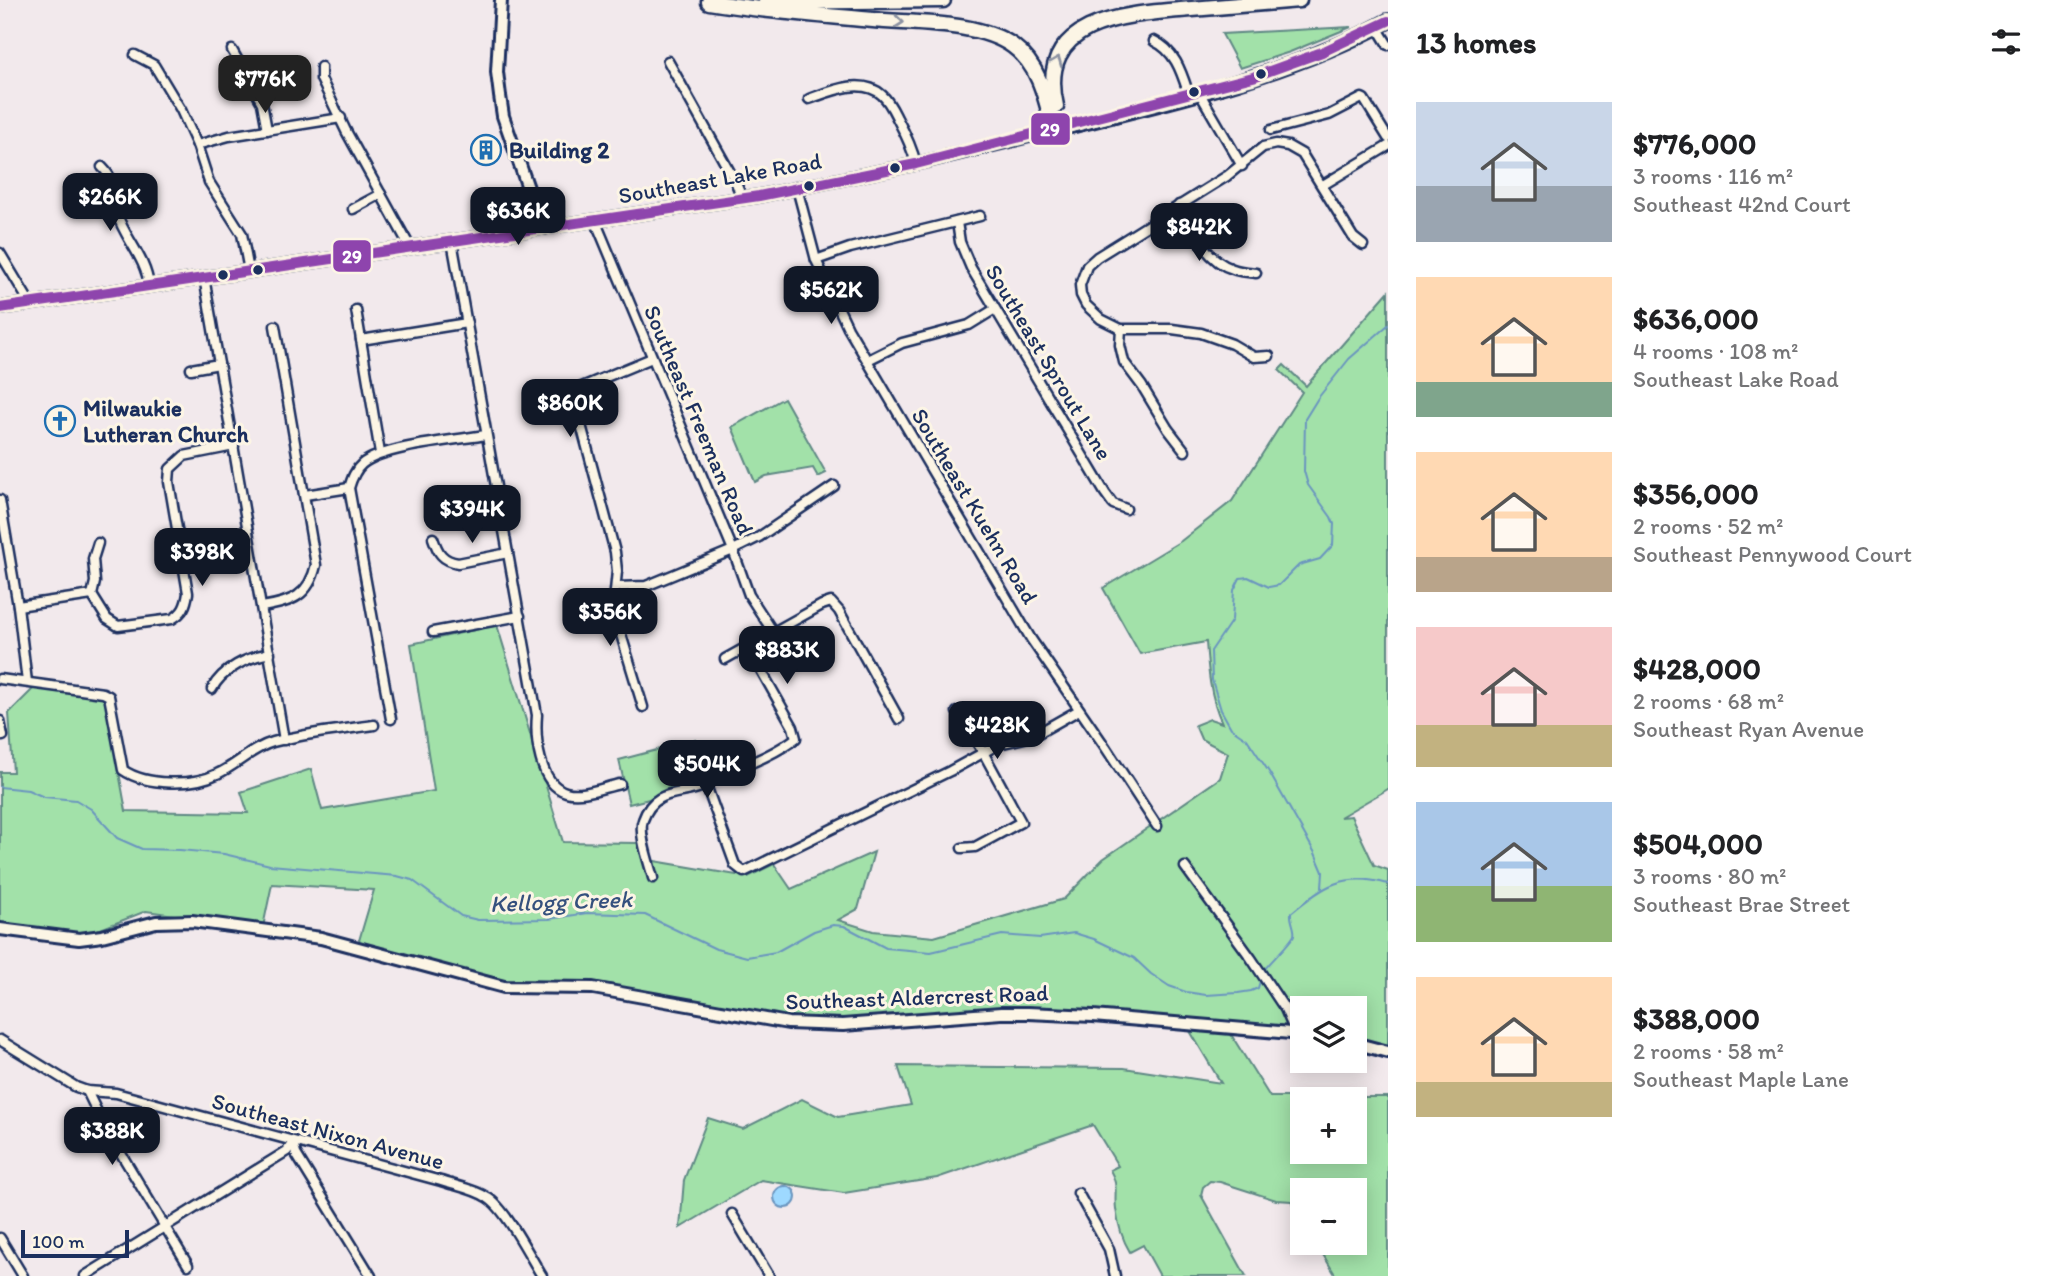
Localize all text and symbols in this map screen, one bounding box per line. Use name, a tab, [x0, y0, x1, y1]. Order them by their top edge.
one-way arrow	[893, 14, 904, 29]
icon: filters	[1987, 23, 2025, 61]
text: 13 homes	[1416, 24, 1536, 61]
pin: $776K	[216, 55, 314, 115]
one-way arrow	[1049, 56, 1063, 68]
text: $776K	[234, 64, 296, 92]
unlabelled marker	[1254, 67, 1268, 81]
unlabelled marker	[1187, 85, 1201, 99]
line badge: 29	[1030, 112, 1071, 146]
text: 29	[1040, 118, 1060, 141]
text: $776,000	[1633, 125, 1756, 162]
icon: home	[1472, 130, 1556, 214]
building icon: Building 2	[469, 133, 503, 167]
place label: Building 2	[509, 136, 610, 164]
street label: Southeast Lake Road	[616, 146, 824, 210]
unlabelled marker	[888, 161, 902, 175]
text: 3 rooms · 116 m²	[1633, 162, 1793, 190]
pin: $266K	[61, 174, 159, 233]
unlabelled marker	[802, 179, 816, 193]
text: $266K	[79, 182, 141, 210]
pin: $636K	[469, 188, 567, 247]
text: Southeast 42nd Court	[1633, 190, 1851, 218]
text: $636K	[486, 196, 550, 224]
pin: $842K	[1150, 204, 1248, 263]
text: $842K	[1167, 212, 1231, 240]
line badge: 29	[332, 239, 372, 273]
text: 29	[342, 245, 362, 268]
street label: Southeast Sprout Lane	[980, 259, 1118, 465]
unlabelled marker	[251, 263, 265, 277]
pin: $562K	[782, 266, 880, 326]
unlabelled marker	[216, 268, 230, 282]
text: $562K	[800, 275, 862, 303]
text: $636,000	[1633, 300, 1759, 337]
street label: Southeast Freeman Road	[638, 301, 760, 539]
icon: home	[1472, 305, 1556, 389]
text: 4 rooms · 108 m²	[1633, 337, 1798, 365]
text: Southeast Lake Road	[1633, 365, 1839, 393]
pin: $860K	[521, 380, 619, 439]
text: $860K	[537, 388, 603, 416]
place label: Milwaukie Lutheran Church	[83, 394, 249, 448]
street label: Southeast Kuehn Road	[906, 403, 1045, 609]
church icon: Milwaukie Lutheran Church	[43, 404, 77, 438]
text: $356,000	[1633, 475, 1759, 512]
icon: home	[1472, 480, 1556, 564]
pin: $394K	[423, 486, 521, 545]
text: $394K	[440, 494, 504, 522]
text: 2 rooms · 52 m²	[1633, 512, 1783, 540]
pin: $398K	[153, 528, 251, 588]
text: $398K	[170, 537, 234, 565]
text: Southeast Pennywood Court	[1633, 540, 1912, 568]
pin: $356K	[561, 588, 659, 648]
text: $356K	[578, 597, 642, 625]
pin: $883K	[738, 626, 836, 686]
text: $883K	[755, 635, 819, 663]
text: $428,000	[1633, 650, 1761, 687]
icon: home	[1472, 655, 1556, 739]
text: 2 rooms · 68 m²	[1633, 687, 1784, 715]
pin: $428K	[948, 702, 1046, 761]
text: $428K	[965, 710, 1029, 738]
text: Southeast Ryan Avenue	[1633, 715, 1864, 743]
pin: $504K	[658, 740, 756, 800]
text: $504K	[674, 749, 740, 777]
text: $504,000	[1633, 825, 1763, 862]
icon: home	[1472, 830, 1556, 914]
text: 3 rooms · 80 m²	[1633, 862, 1787, 890]
water label: Kellogg Creek	[489, 884, 634, 918]
text: Southeast Brae Street	[1633, 890, 1850, 918]
street label: Southeast Aldercrest Road	[785, 978, 1050, 1016]
map controls	[1290, 996, 1367, 1255]
button: layers	[1290, 996, 1367, 1073]
text: $388,000	[1633, 1000, 1760, 1037]
icon: home	[1472, 1005, 1556, 1089]
text: 2 rooms · 58 m²	[1633, 1037, 1784, 1065]
text: Southeast Maple Lane	[1633, 1065, 1849, 1093]
street label: Southeast Nixon Avenue	[209, 1087, 447, 1175]
button: +	[1290, 1087, 1367, 1164]
pin: $388K	[63, 1108, 161, 1167]
text: $388K	[80, 1116, 144, 1144]
button: −	[1290, 1178, 1367, 1255]
scale bar	[21, 1227, 130, 1259]
text: 100 m	[32, 1230, 84, 1253]

